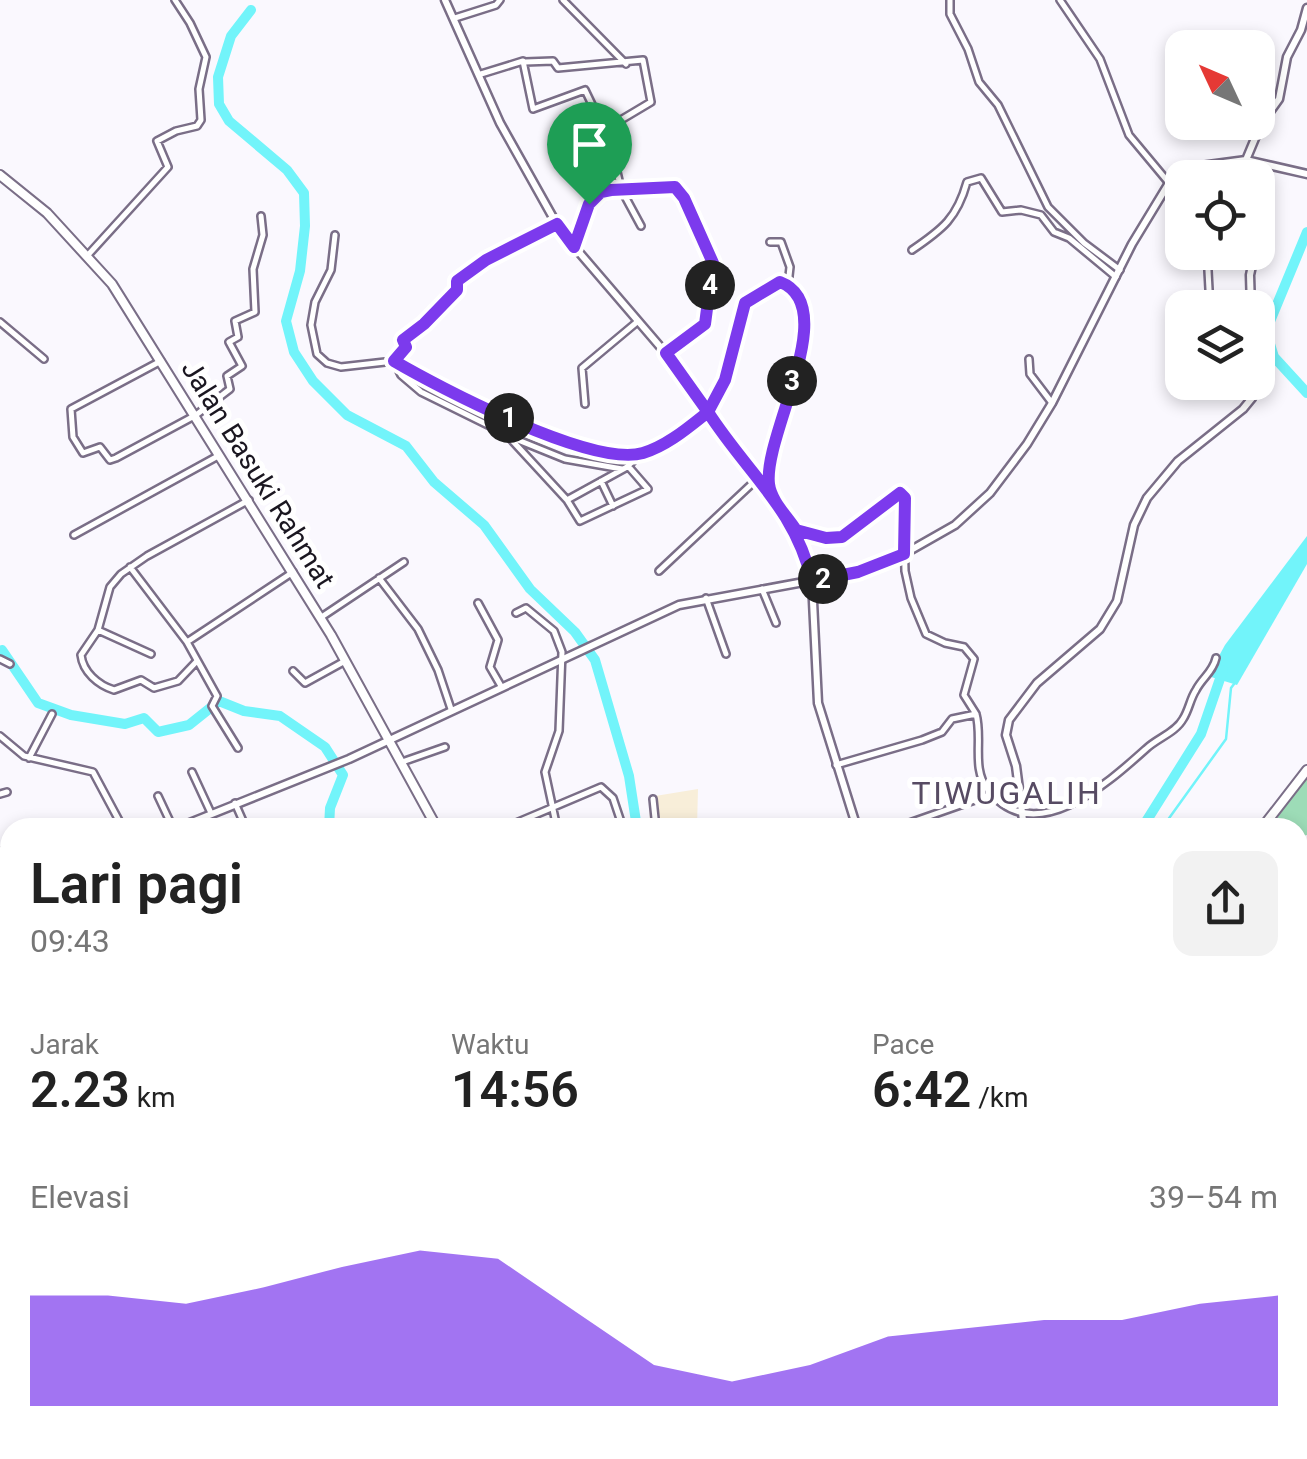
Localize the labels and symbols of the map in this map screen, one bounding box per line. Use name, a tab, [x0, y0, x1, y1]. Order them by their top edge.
north arrow	[1165, 30, 1275, 140]
pin	[547, 102, 632, 205]
pin: 4	[685, 260, 735, 310]
street label: Jalan Basuki Rahmat	[174, 354, 342, 594]
pin: 3	[767, 356, 817, 406]
pin: 1	[484, 393, 534, 443]
pin: 2	[798, 554, 848, 604]
district label: TIWUGALIH	[912, 774, 1102, 812]

